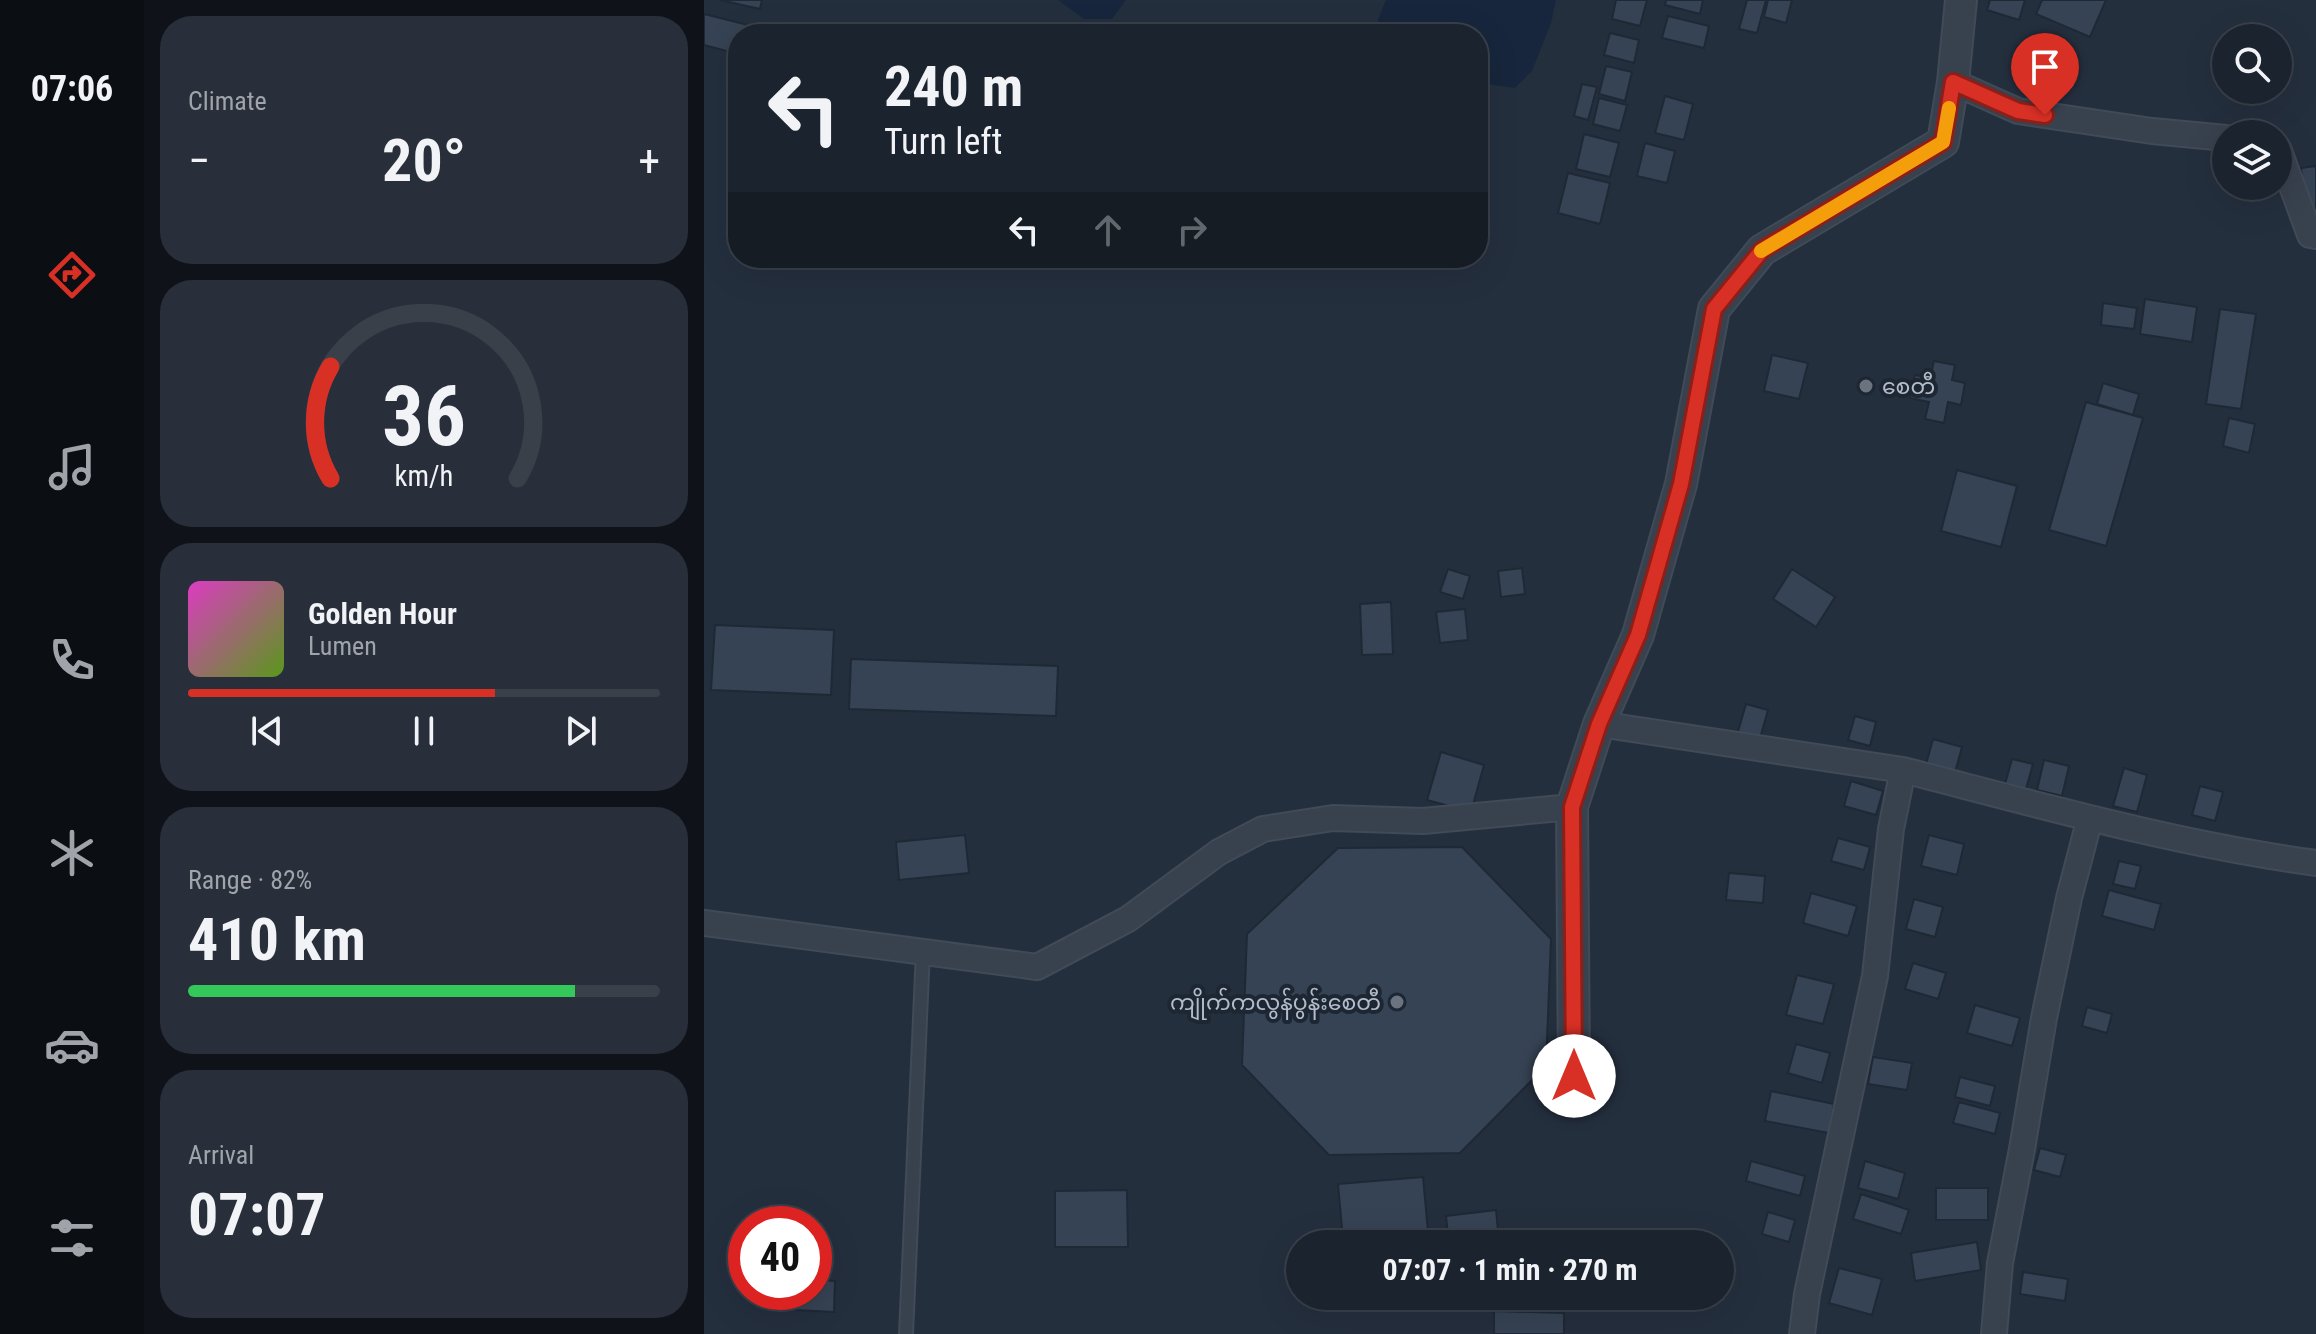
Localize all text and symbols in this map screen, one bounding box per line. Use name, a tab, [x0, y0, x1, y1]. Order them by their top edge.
map controls	[2212, 24, 2292, 200]
button: search	[2212, 24, 2292, 104]
pin	[2011, 33, 2079, 115]
icon: arrive	[2023, 45, 2067, 89]
text: 240 m	[884, 54, 1023, 120]
icon: left	[752, 56, 856, 160]
text: 07:06	[31, 68, 113, 110]
text: Climate	[188, 86, 267, 116]
button: layers	[2212, 120, 2292, 200]
text: Turn left	[884, 121, 1002, 163]
text: 20°	[382, 125, 466, 196]
text: −	[188, 135, 210, 187]
text: +	[638, 135, 660, 187]
icon: left	[1002, 208, 1046, 252]
icon: ahead	[1086, 208, 1130, 252]
icon: right	[1170, 208, 1214, 252]
icon: directions	[44, 247, 100, 303]
text: 36	[382, 368, 466, 465]
place label: စေတီ	[1882, 371, 1935, 399]
marker: စေတီ	[1857, 377, 1875, 395]
icon: music	[44, 439, 100, 495]
text: km/h	[395, 460, 453, 494]
text: Golden Hour	[308, 596, 457, 631]
text: Lumen	[308, 631, 377, 661]
icon: phone	[44, 632, 100, 688]
icon: previous	[245, 709, 289, 753]
icon: pause	[402, 709, 446, 753]
icon: next	[559, 709, 603, 753]
icon: climate	[44, 825, 100, 881]
text: Range · 82%	[188, 865, 312, 895]
text: 410 km	[188, 904, 366, 975]
place label: ကျိုက်ကလွန်ပွန်းစေတီ	[1170, 987, 1381, 1021]
marker: ကျိုက်ကလွန်ပွန်းစေတီ	[1388, 993, 1406, 1011]
icon: car	[44, 1017, 100, 1073]
position arrow	[1532, 1034, 1616, 1118]
text: Arrival	[188, 1140, 254, 1170]
text: 07:07	[188, 1179, 326, 1250]
speed limit sign: 40	[728, 1206, 832, 1310]
icon: filters	[44, 1210, 100, 1266]
text: 07:07 · 1 min · 270 m	[1383, 1252, 1637, 1287]

